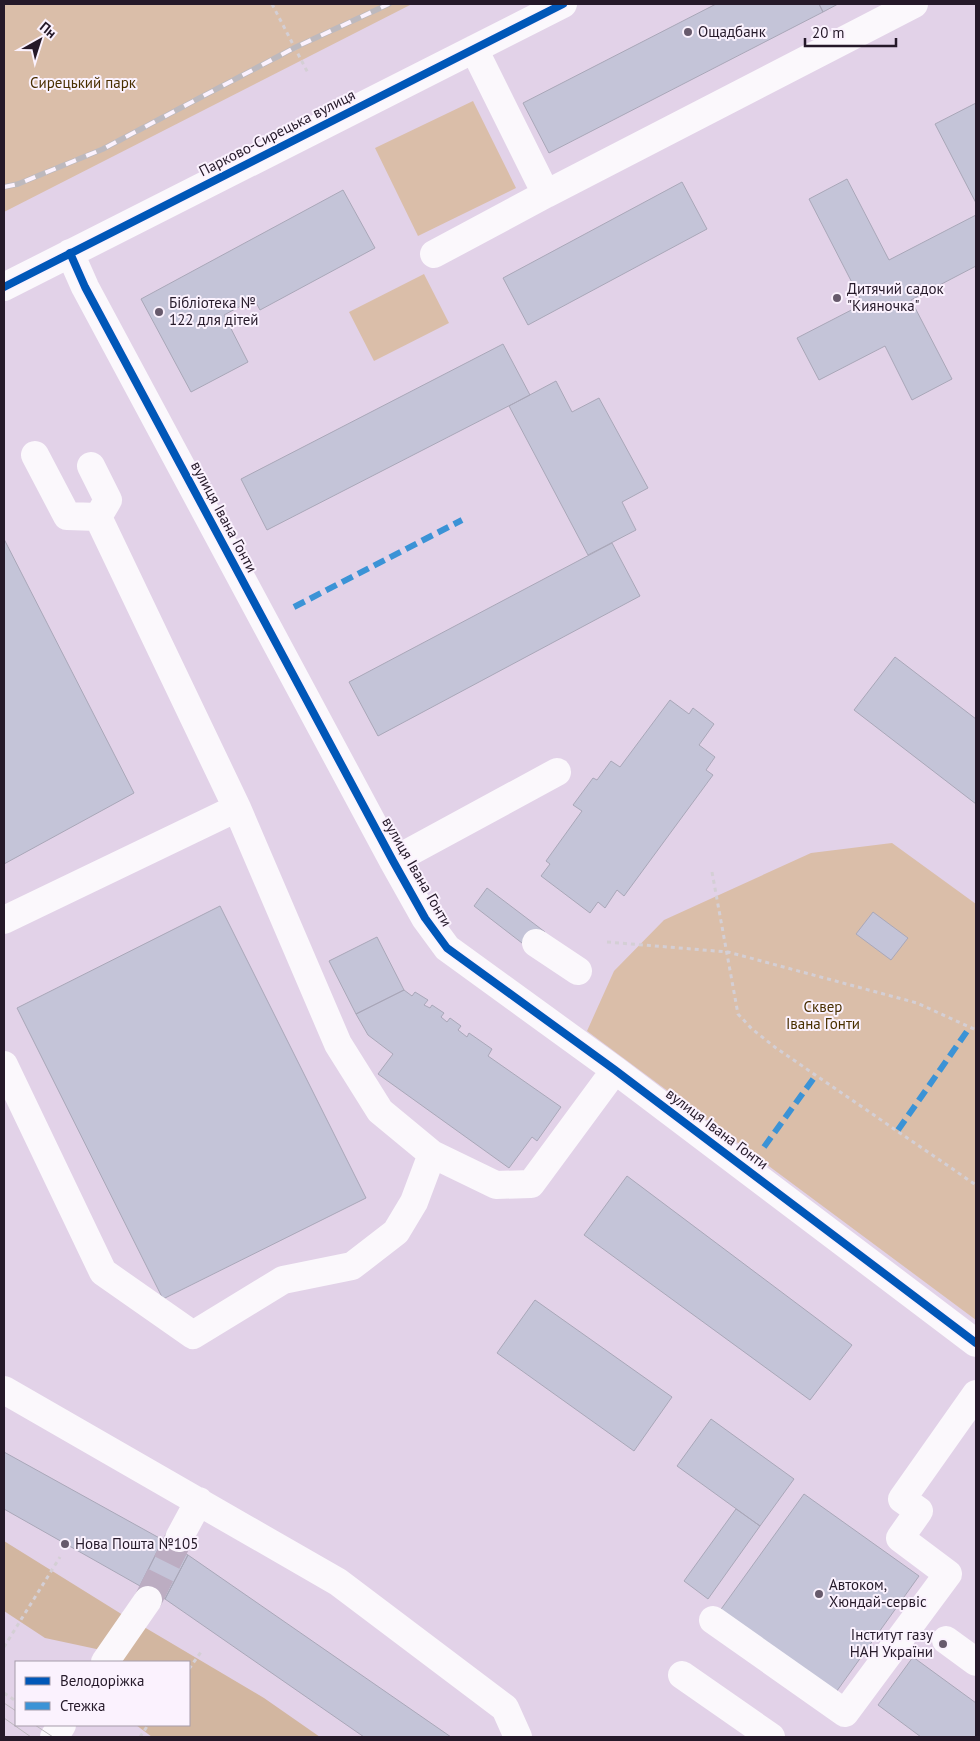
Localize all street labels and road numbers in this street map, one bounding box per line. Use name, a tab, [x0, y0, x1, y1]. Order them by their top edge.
street label: Парково-Сирецька вулиця	[195, 85, 358, 180]
street label: вулиця Івана Гонти	[187, 458, 262, 576]
street label: вулиця Івана Гонти	[378, 814, 457, 930]
street label: вулиця Івана Гонти	[662, 1084, 772, 1173]

